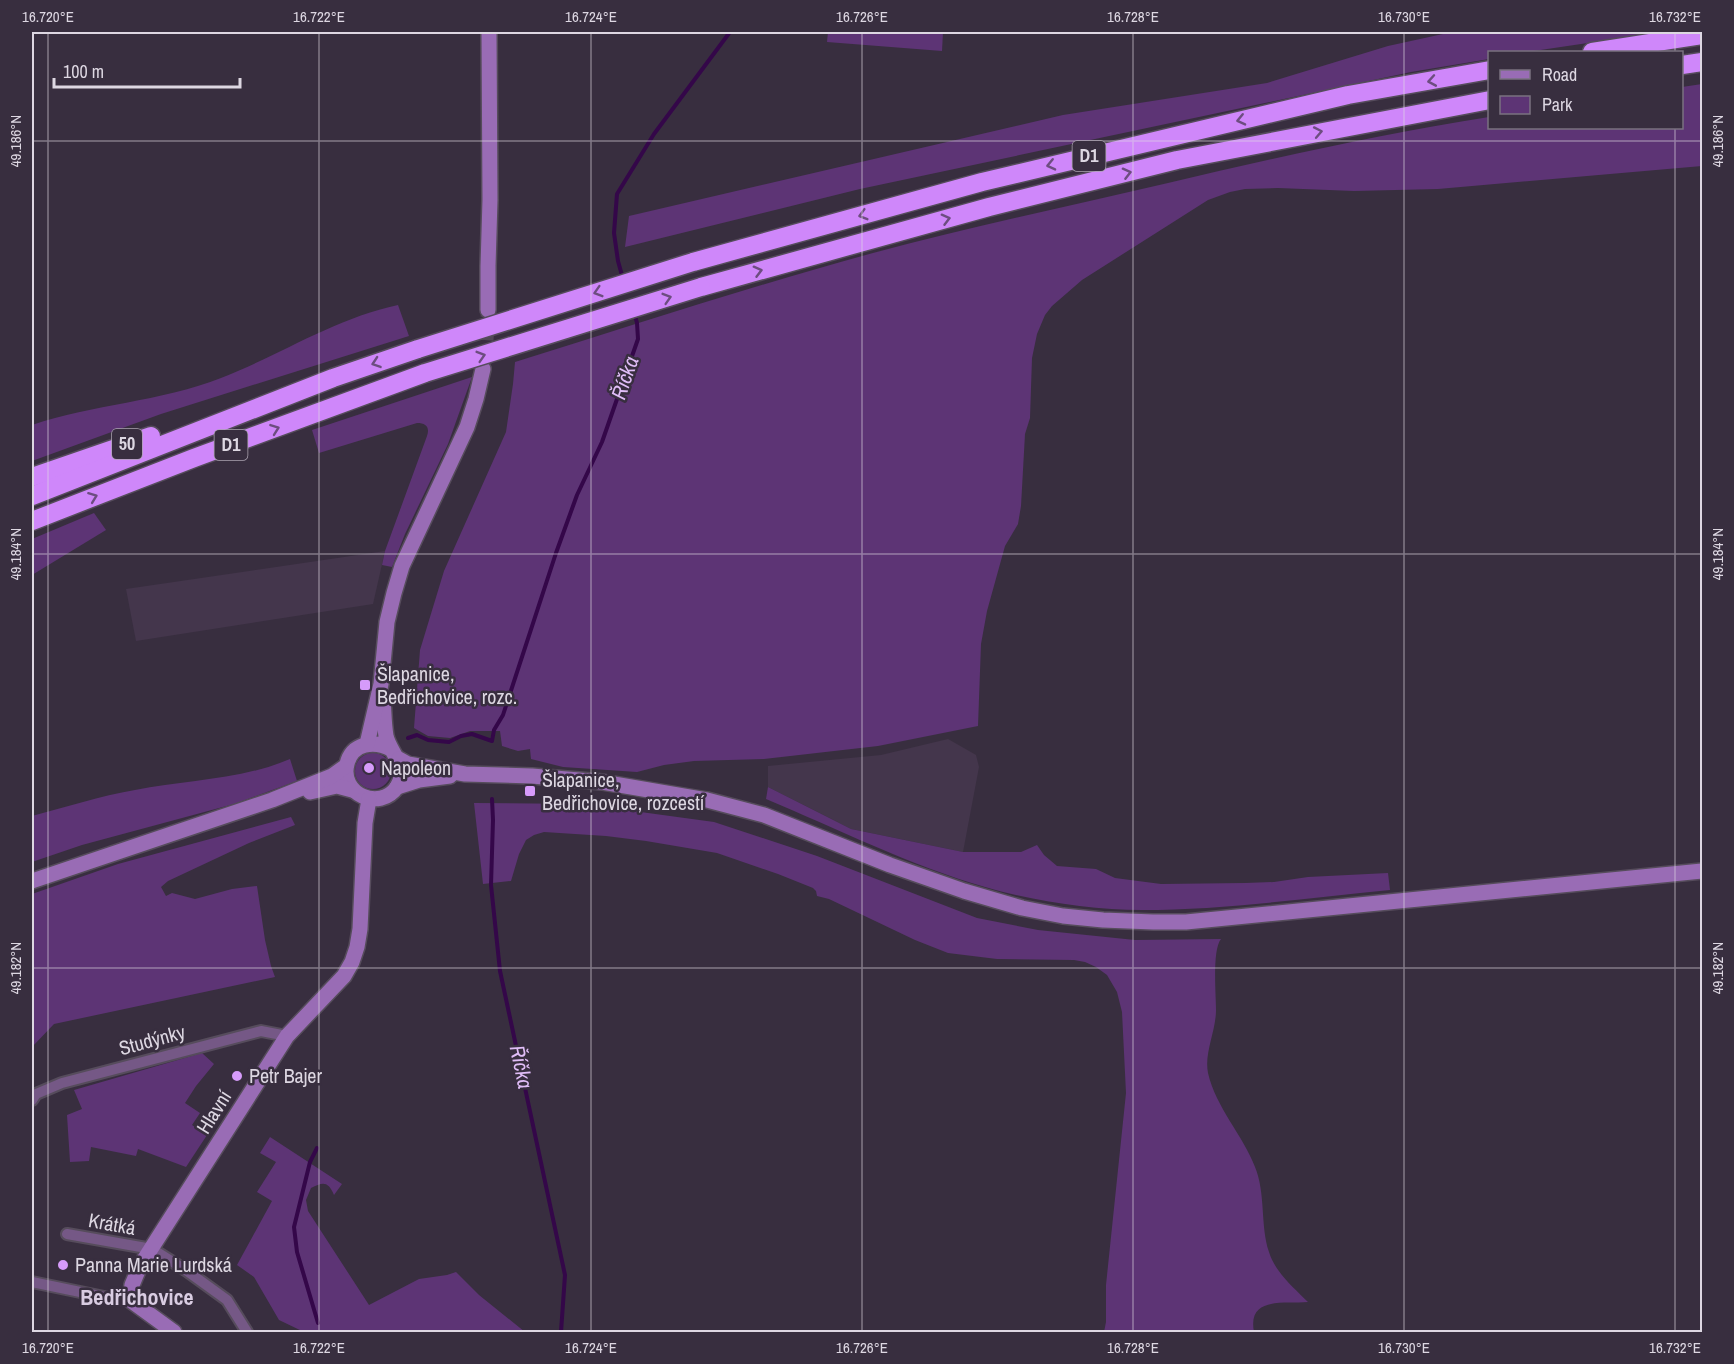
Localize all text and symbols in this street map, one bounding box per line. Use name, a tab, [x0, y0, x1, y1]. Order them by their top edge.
text: 16.720°E	[22, 6, 74, 27]
text: 16.722°E	[293, 6, 345, 27]
text: 16.724°E	[565, 6, 617, 27]
text: 16.726°E	[836, 6, 888, 27]
text: 16.728°E	[1107, 6, 1159, 27]
text: 16.730°E	[1378, 6, 1430, 27]
text: 16.732°E	[1649, 6, 1701, 27]
scale bar	[54, 51, 240, 89]
legend	[1488, 51, 1683, 129]
text: 100 m	[63, 59, 104, 84]
text: Road	[1542, 62, 1577, 87]
one-way arrow	[1427, 74, 1437, 86]
text: Park	[1542, 92, 1573, 117]
one-way arrow	[1236, 113, 1246, 126]
text: 49.186°N	[5, 115, 26, 167]
text: 49.186°N	[1707, 115, 1728, 167]
one-way arrow	[1313, 126, 1323, 139]
road number: D1	[1072, 141, 1106, 171]
one-way arrow	[1047, 158, 1057, 171]
one-way arrow	[1122, 167, 1132, 180]
one-way arrow	[858, 208, 869, 220]
one-way arrow	[940, 214, 951, 226]
one-way arrow	[752, 266, 763, 278]
one-way arrow	[593, 285, 604, 297]
one-way arrow	[661, 292, 672, 305]
one-way arrow	[475, 351, 486, 363]
water label: Říčka	[604, 352, 645, 403]
one-way arrow	[371, 356, 381, 369]
one-way arrow	[270, 423, 280, 436]
road number: 50	[112, 429, 142, 459]
road number: D1	[214, 430, 248, 460]
one-way arrow	[87, 492, 98, 505]
text: 49.184°N	[5, 528, 26, 580]
text: 49.184°N	[1707, 528, 1728, 580]
place label: Šlapanice, Bedřichovice, rozc.	[377, 660, 517, 710]
marker: Šlapanice, Bedřichovice, rozc.	[358, 678, 372, 692]
place label: Napoleon	[381, 754, 451, 781]
marker: Napoleon	[362, 761, 376, 775]
place label: Šlapanice, Bedřichovice, rozcestí	[542, 766, 705, 816]
marker: Šlapanice, Bedřichovice, rozcestí	[523, 784, 537, 798]
text: 49.182°N	[5, 942, 26, 994]
text: 49.182°N	[1707, 942, 1728, 994]
street label: Studýnky	[116, 1018, 189, 1061]
water label: Říčka	[503, 1042, 540, 1091]
place label: Petr Bajer	[249, 1062, 322, 1089]
marker: Petr Bajer	[230, 1069, 244, 1083]
street label: Hlavní	[190, 1085, 238, 1139]
street label: Krátká	[86, 1206, 138, 1241]
place label: Panna Marie Lurdská	[75, 1251, 232, 1278]
marker: Panna Marie Lurdská	[56, 1258, 70, 1272]
district label: Bedřichovice	[80, 1282, 194, 1312]
text: 16.720°E	[22, 1337, 74, 1358]
text: 16.722°E	[293, 1337, 345, 1358]
text: 16.724°E	[565, 1337, 617, 1358]
text: 16.726°E	[836, 1337, 888, 1358]
text: 16.728°E	[1107, 1337, 1159, 1358]
text: 16.730°E	[1378, 1337, 1430, 1358]
text: 16.732°E	[1649, 1337, 1701, 1358]

